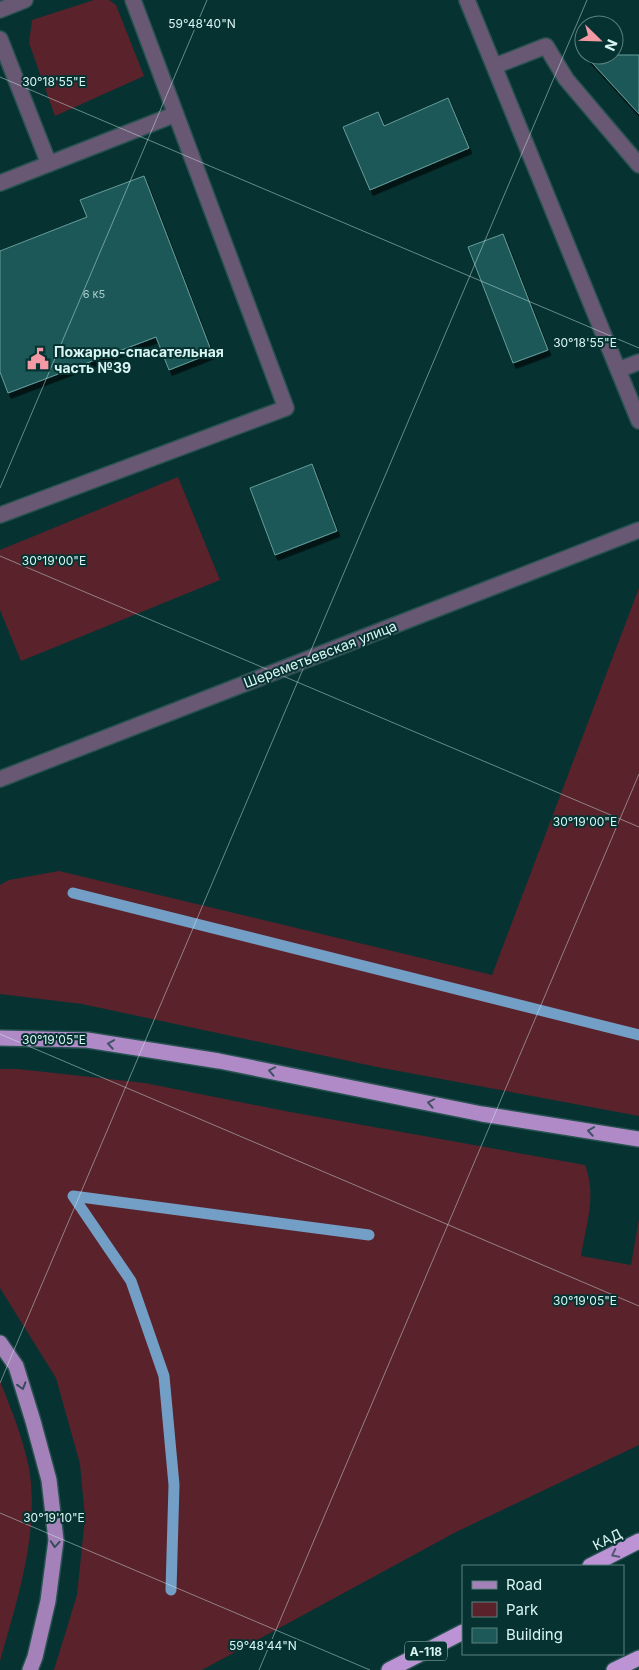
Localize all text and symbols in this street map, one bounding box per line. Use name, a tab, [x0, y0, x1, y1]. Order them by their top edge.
north arrow	[574, 15, 624, 65]
text: 59°48'40"N	[168, 16, 236, 31]
text: N	[602, 37, 621, 54]
text: 30°18'55"E	[22, 74, 86, 89]
house number: 6 к5	[83, 287, 106, 301]
text: 30°18'55"E	[553, 335, 617, 350]
place label: Пожарно-спасательная часть №39	[54, 343, 224, 376]
public building icon: Пожарно-спасательная часть №39	[25, 346, 51, 372]
text: 30°19'00"E	[22, 553, 86, 568]
street label: Шереметьевская улица	[241, 617, 399, 691]
text: 30°19'00"E	[553, 814, 617, 829]
text: 30°19'05"E	[22, 1032, 86, 1047]
one-way arrow	[107, 1039, 115, 1050]
one-way arrow	[267, 1067, 276, 1077]
one-way arrow	[426, 1099, 435, 1109]
one-way arrow	[587, 1127, 595, 1137]
text: 30°19'05"E	[553, 1293, 617, 1308]
one-way arrow	[17, 1381, 27, 1389]
text: 30°19'10"E	[23, 1510, 85, 1525]
street label: КАД	[590, 1524, 624, 1554]
one-way arrow	[50, 1540, 61, 1548]
one-way arrow	[611, 1548, 620, 1558]
legend	[462, 1565, 624, 1655]
text: Road	[506, 1575, 542, 1594]
text: Park	[506, 1600, 539, 1619]
text: Building	[506, 1625, 563, 1644]
text: 59°48'44"N	[229, 1638, 297, 1653]
road number: А-118	[405, 1642, 447, 1660]

